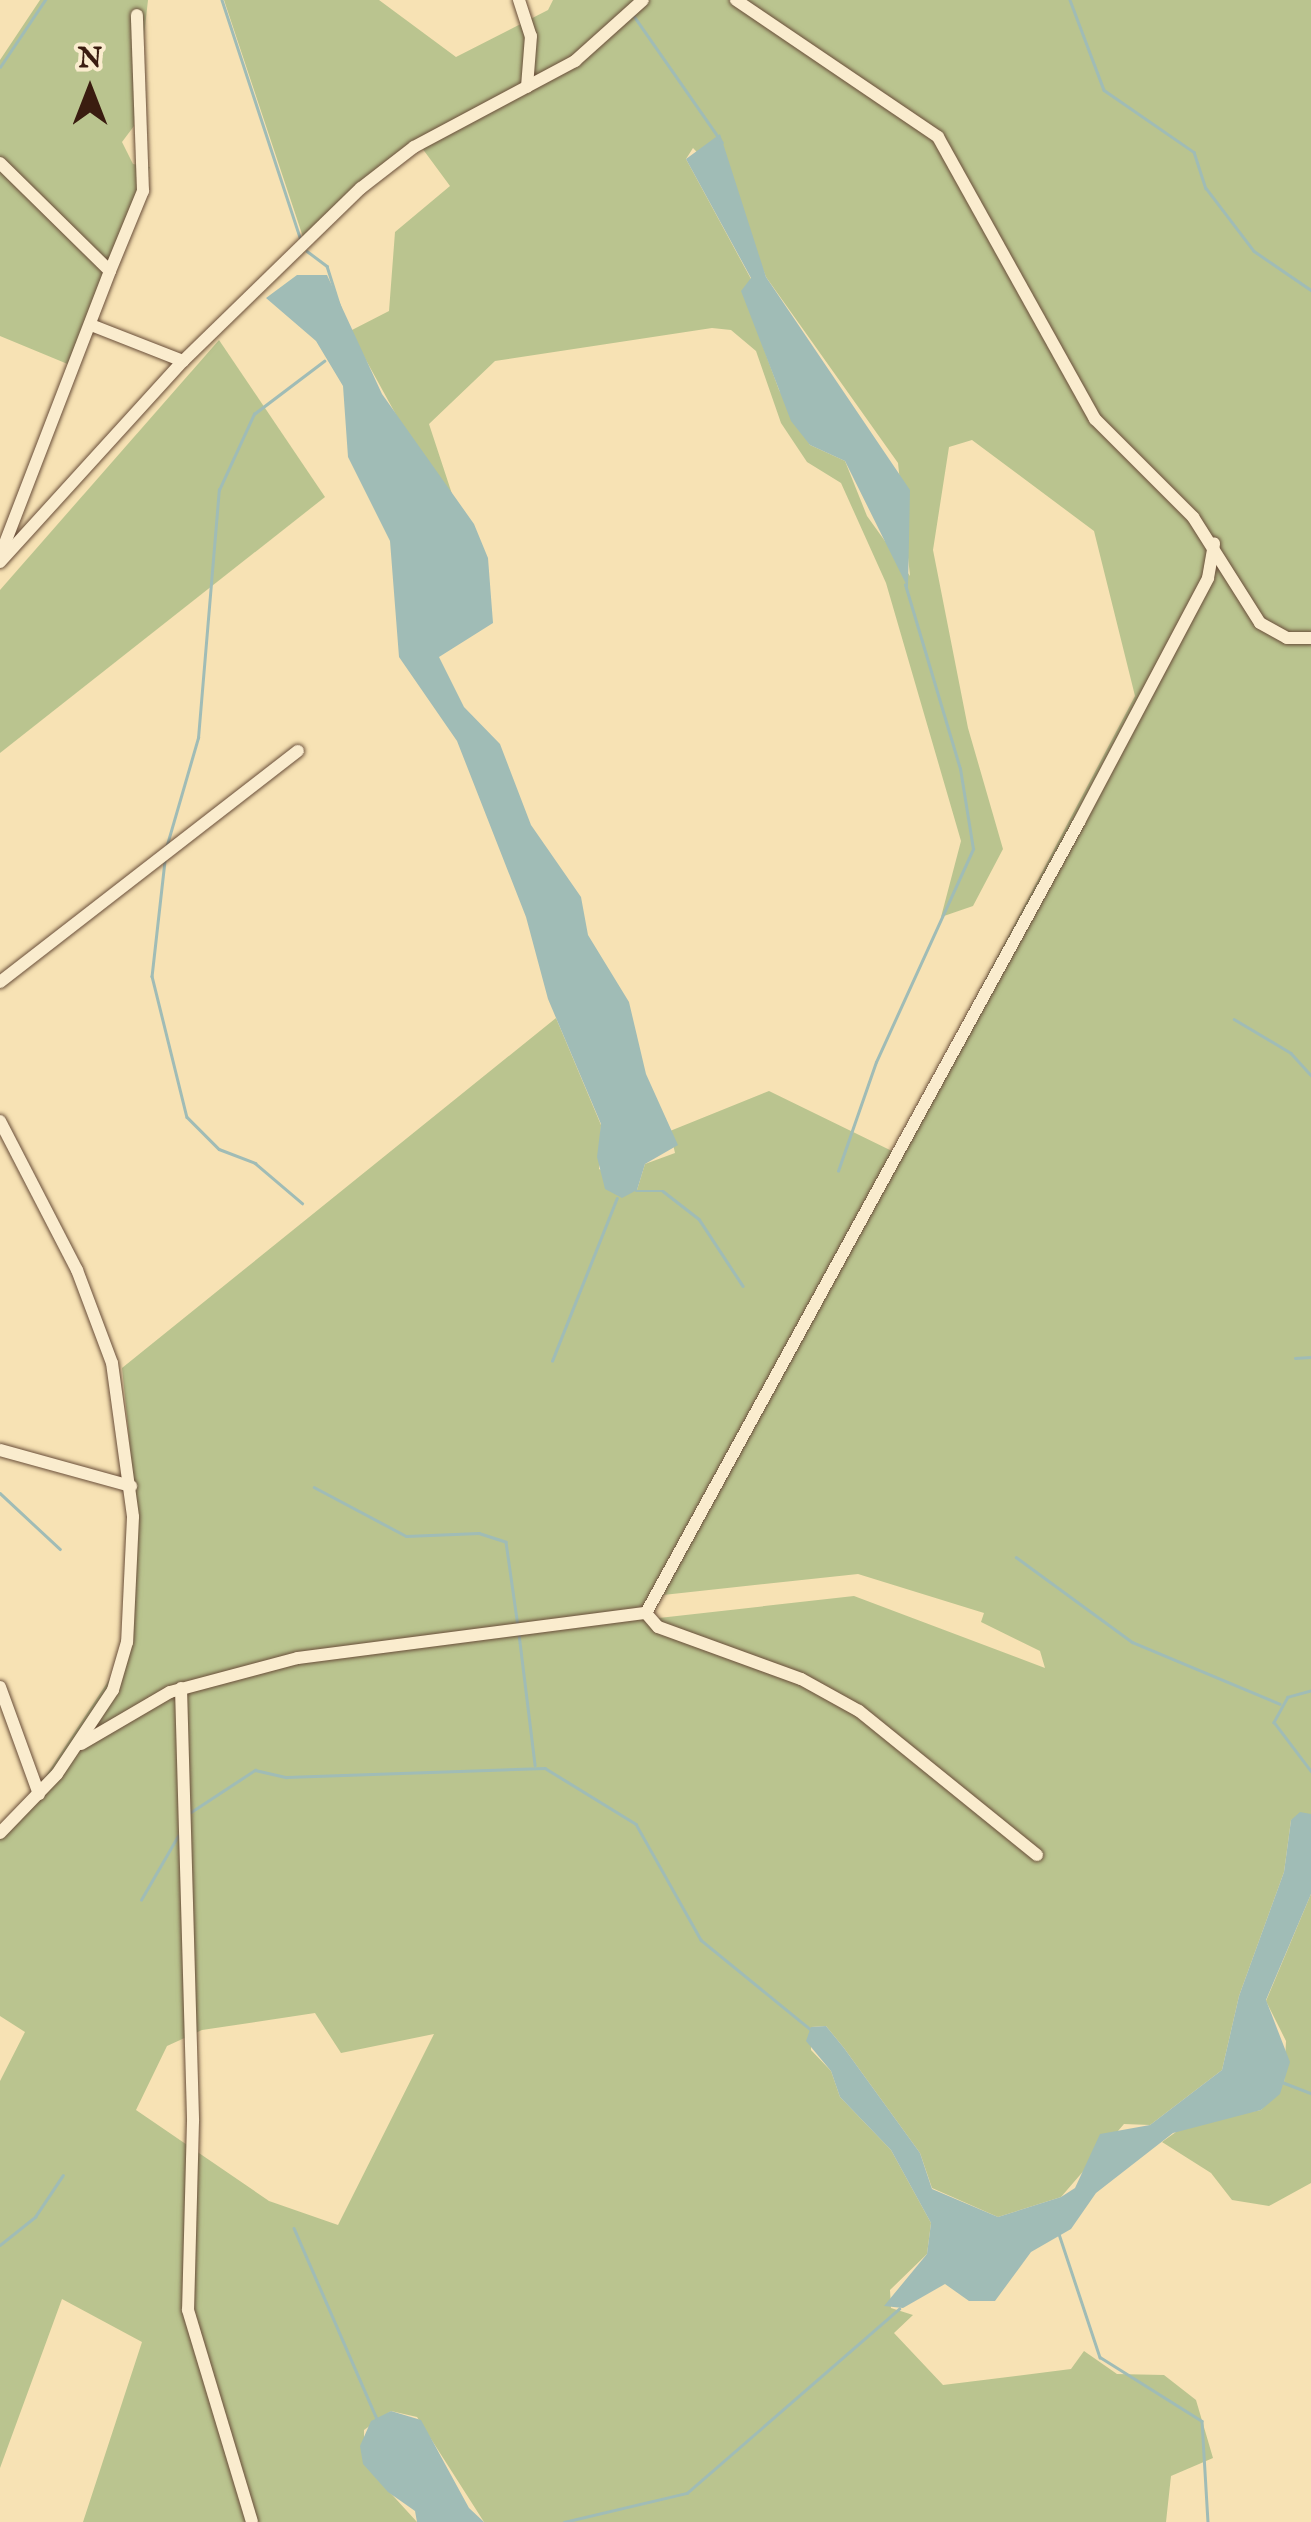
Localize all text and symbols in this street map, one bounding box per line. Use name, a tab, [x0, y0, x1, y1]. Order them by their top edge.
north arrow	[40, 40, 140, 140]
text: N	[78, 42, 102, 77]

